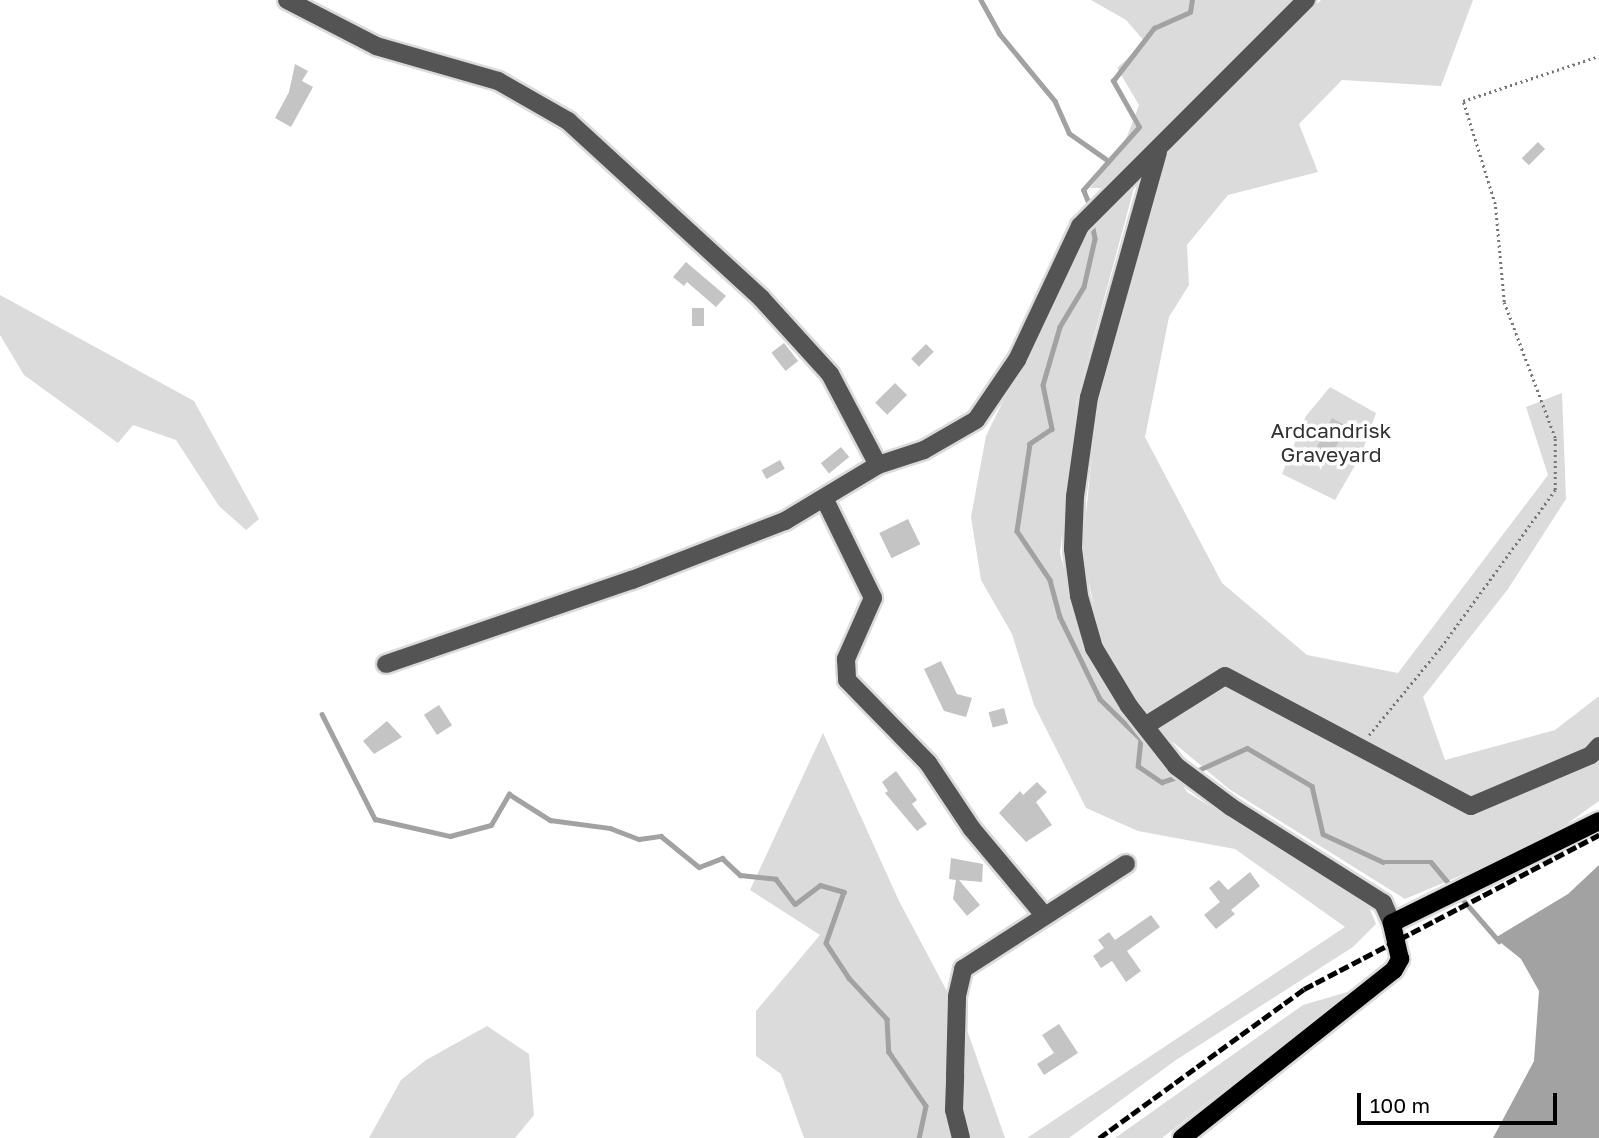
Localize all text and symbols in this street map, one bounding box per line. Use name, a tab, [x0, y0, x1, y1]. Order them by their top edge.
park label: Ardcandrisk Graveyard	[1271, 417, 1391, 467]
scale bar	[1361, 1078, 1560, 1122]
text: 100 m	[1370, 1092, 1430, 1118]

